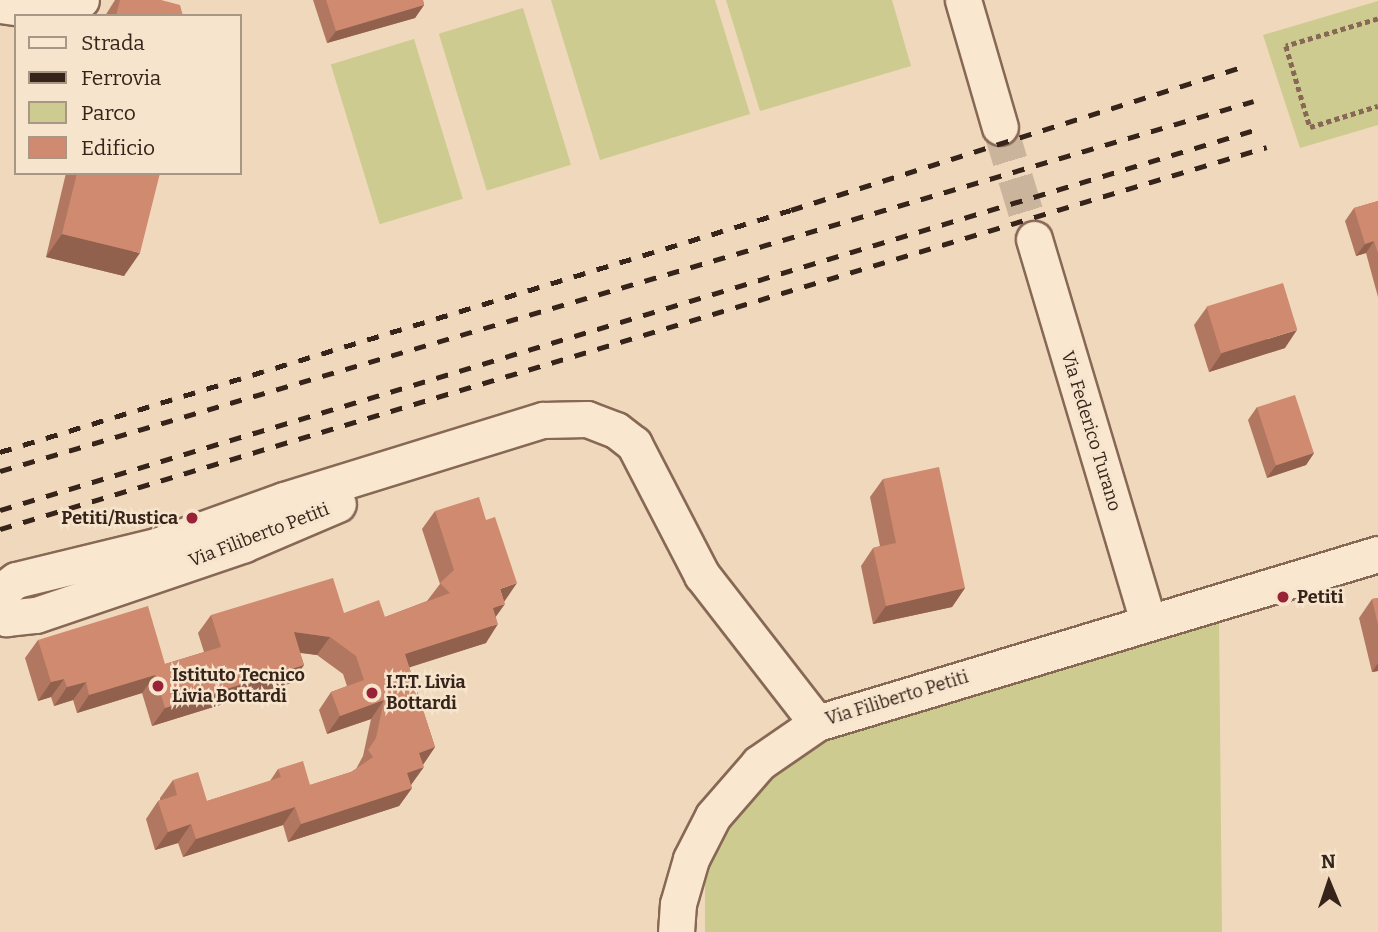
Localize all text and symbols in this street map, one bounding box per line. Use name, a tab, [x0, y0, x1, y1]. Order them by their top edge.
legend	[14, 14, 242, 175]
text: Strada	[81, 30, 145, 56]
text: Ferrovia	[81, 65, 161, 91]
text: Parco	[81, 100, 136, 126]
text: Edificio	[81, 135, 155, 161]
street label: Via Federico Turano	[1056, 348, 1126, 514]
street label: Via Filiberto Petiti	[186, 498, 332, 572]
place label: Petiti/Rustica	[61, 507, 178, 529]
marker: Petiti/Rustica	[184, 510, 200, 526]
place label: Petiti	[1297, 586, 1343, 608]
marker: Petiti	[1275, 589, 1291, 605]
place label: Istituto Tecnico Livia Bottardi	[172, 665, 305, 708]
street label: Via Filiberto Petiti	[823, 666, 971, 730]
place label: I.T.T. Livia Bottardi	[386, 672, 466, 714]
marker: Istituto Tecnico Livia Bottardi	[150, 678, 166, 694]
marker: I.T.T. Livia Bottardi	[364, 685, 380, 701]
north arrow	[1294, 848, 1364, 918]
text: N	[1321, 850, 1336, 873]

